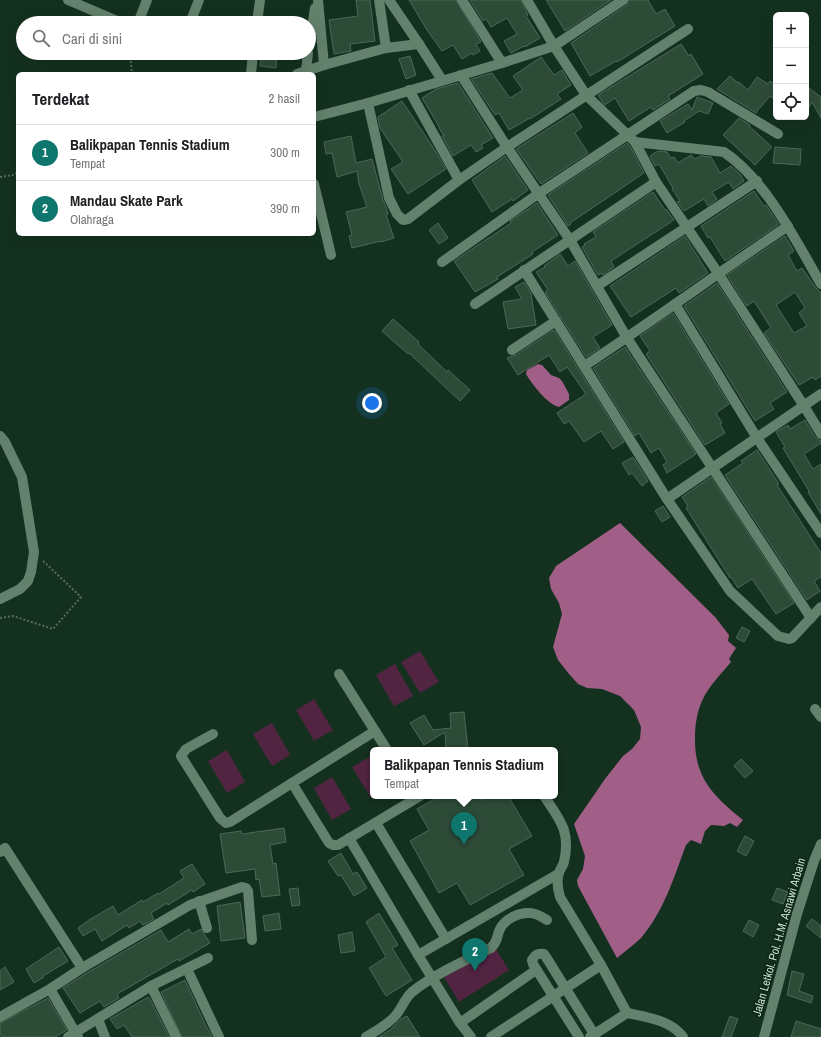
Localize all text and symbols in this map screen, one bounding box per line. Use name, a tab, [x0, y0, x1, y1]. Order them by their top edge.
map controls	[773, 12, 809, 120]
button: +	[773, 12, 809, 48]
search box	[16, 16, 316, 60]
icon: search	[30, 27, 52, 49]
text: Cari di sini	[62, 28, 122, 49]
button: −	[773, 48, 809, 84]
button: locate	[773, 84, 809, 120]
text: Terdekat	[32, 87, 89, 110]
text: 2 hasil	[269, 90, 300, 107]
text: Balikpapan Tennis Stadium	[70, 134, 230, 155]
text: 1	[42, 144, 48, 161]
text: 300 m	[270, 144, 300, 161]
text: Tempat	[70, 155, 105, 172]
text: Mandau Skate Park	[70, 190, 183, 211]
text: 2	[42, 200, 48, 217]
text: 390 m	[270, 200, 300, 217]
text: Olahraga	[70, 211, 114, 228]
your location	[362, 393, 382, 413]
popup	[370, 747, 558, 799]
text: Balikpapan Tennis Stadium	[384, 754, 544, 775]
text: Tempat	[384, 775, 419, 792]
pin: 1	[451, 812, 477, 845]
street label: Jalan Letkol. Pol. H.M. Asnawi Arbain	[749, 856, 809, 1018]
pin: 2	[462, 938, 488, 971]

